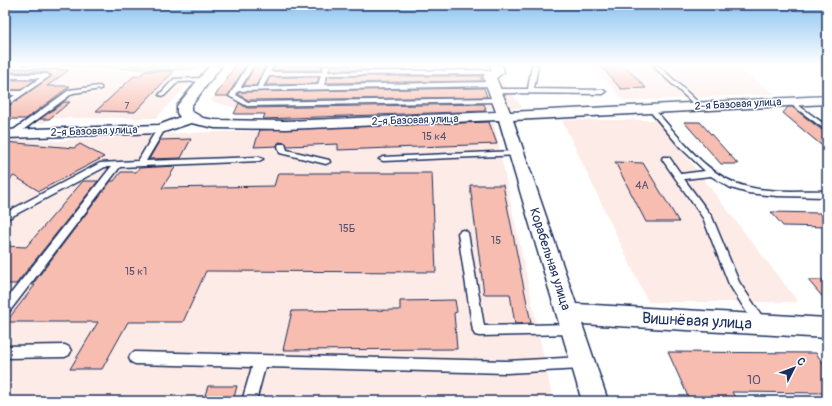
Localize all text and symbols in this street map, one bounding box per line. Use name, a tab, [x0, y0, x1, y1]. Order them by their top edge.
street label: 2-я Базовая улица	[694, 95, 782, 113]
house number: 7	[125, 101, 130, 112]
street label: 2-я Базовая улица	[371, 112, 459, 128]
street label: 2-я Базовая улица	[50, 123, 138, 139]
house number: 15 к4	[422, 130, 447, 143]
house number: 4А	[635, 179, 649, 192]
street label: Корабельная улица	[526, 206, 574, 312]
house number: 15Б	[339, 222, 355, 235]
house number: 15	[491, 234, 501, 247]
house number: 15 к1	[125, 265, 147, 278]
street label: Вишнёвая улица	[641, 308, 753, 334]
north arrow	[774, 348, 814, 388]
text: С	[794, 355, 808, 369]
house number: 10	[747, 372, 761, 388]

